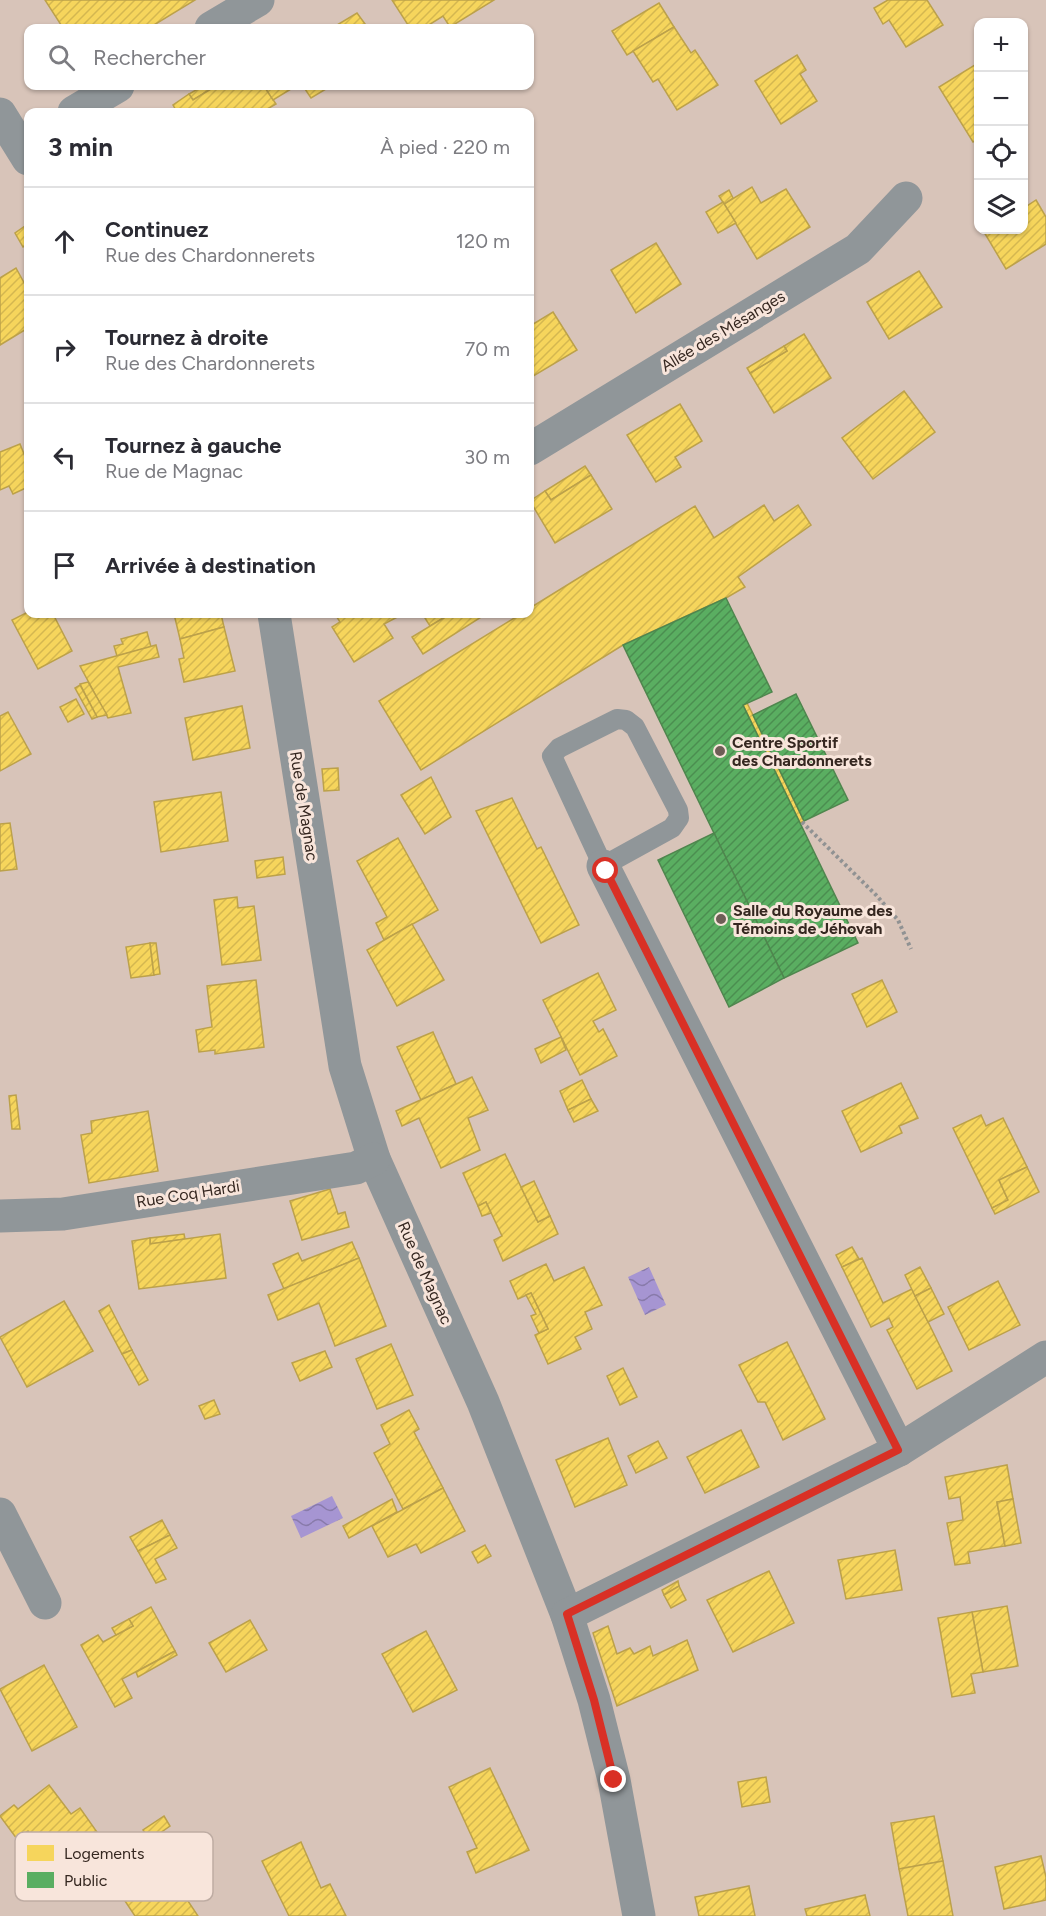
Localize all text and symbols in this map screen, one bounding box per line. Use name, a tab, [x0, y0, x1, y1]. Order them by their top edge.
map controls	[974, 18, 1028, 234]
button: +	[974, 18, 1028, 72]
search box	[24, 24, 534, 90]
icon: search	[45, 41, 78, 74]
text: Rechercher	[93, 44, 206, 71]
button: −	[974, 72, 1028, 126]
button: locate	[974, 126, 1028, 180]
text: 3 min	[48, 131, 113, 163]
text: À pied · 220 m	[380, 135, 510, 159]
button: layers	[974, 180, 1028, 234]
text: Continuez	[105, 216, 209, 243]
icon: ahead	[48, 225, 81, 258]
text: 120 m	[456, 229, 510, 253]
text: Rue des Chardonnerets	[105, 243, 315, 267]
street label: Allée des Mésanges	[658, 286, 788, 376]
text: Tournez à droite	[105, 324, 268, 351]
icon: right	[48, 333, 81, 366]
text: 70 m	[464, 337, 510, 361]
text: Rue des Chardonnerets	[105, 351, 315, 375]
text: Tournez à gauche	[105, 432, 281, 459]
icon: left	[48, 441, 81, 474]
text: 30 m	[464, 445, 510, 469]
text: Rue de Magnac	[105, 459, 243, 483]
icon: arrive	[48, 549, 81, 582]
text: Arrivée à destination	[105, 552, 316, 579]
place label: Centre Sportif des Chardonnerets	[732, 733, 872, 770]
marker: Centre Sportif des Chardonnerets	[713, 744, 727, 758]
street label: Rue de Magnac	[286, 750, 322, 862]
route start	[592, 857, 618, 883]
place label: Salle du Royaume des Témoins de Jéhovah	[733, 901, 893, 938]
marker: Salle du Royaume des Témoins de Jéhovah	[714, 912, 728, 926]
street label: Rue Coq Hardi	[135, 1176, 241, 1212]
street label: Rue de Magnac	[394, 1219, 456, 1328]
route end	[600, 1766, 626, 1792]
legend	[15, 1832, 213, 1901]
text: Logements	[64, 1844, 145, 1863]
text: Public	[64, 1871, 108, 1890]

